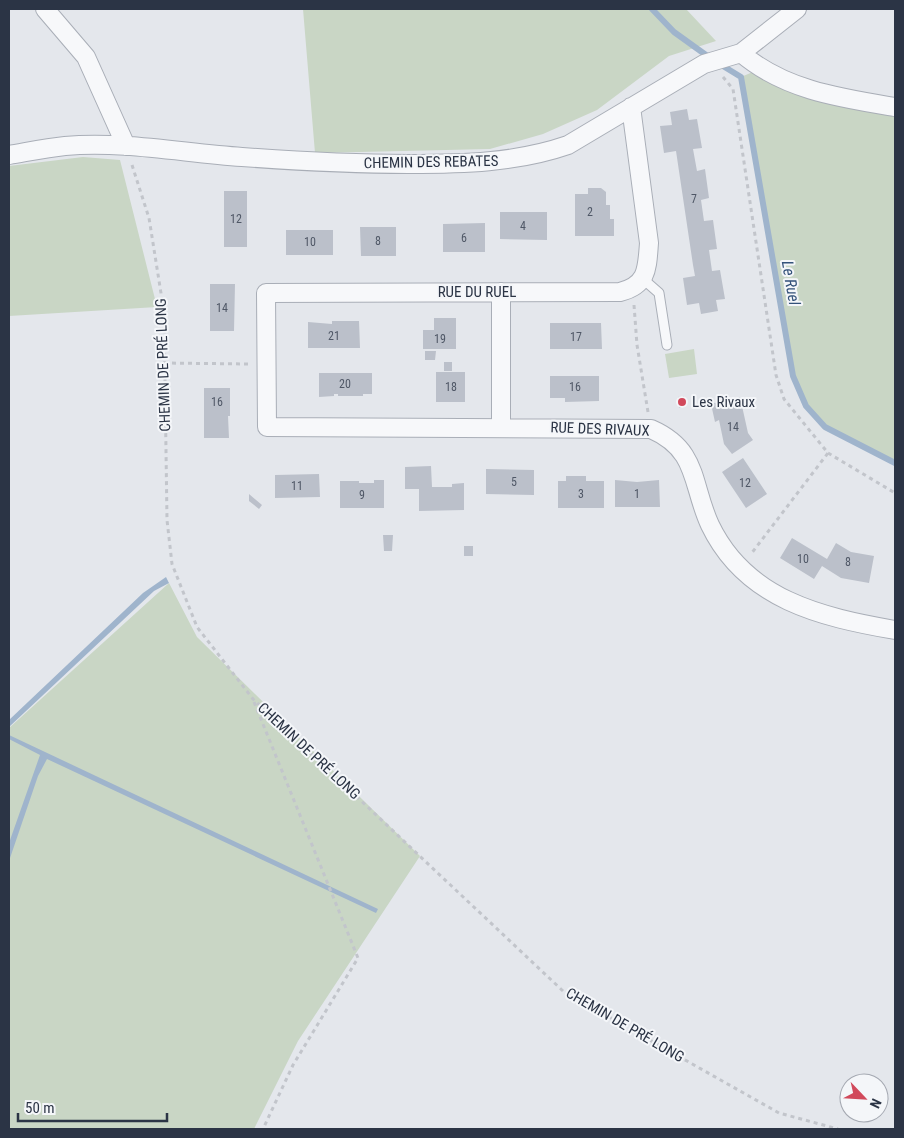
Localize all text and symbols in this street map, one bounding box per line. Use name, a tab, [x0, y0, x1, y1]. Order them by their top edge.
street label: CHEMIN DES REBATES	[364, 152, 499, 172]
house number: 7	[691, 192, 697, 206]
house number: 2	[587, 205, 593, 219]
house number: 12	[230, 212, 242, 226]
house number: 4	[520, 219, 526, 233]
house number: 6	[461, 231, 467, 245]
house number: 8	[375, 234, 381, 248]
house number: 10	[304, 235, 316, 249]
water label: Le Ruel	[778, 259, 804, 307]
street label: RUE DU RUEL	[438, 283, 516, 301]
street label: CHEMIN DE PRÉ LONG	[152, 298, 174, 432]
house number: 14	[216, 301, 228, 315]
house number: 21	[328, 329, 340, 343]
house number: 17	[570, 330, 582, 344]
house number: 19	[434, 332, 446, 346]
house number: 20	[339, 377, 351, 391]
house number: 18	[445, 380, 457, 394]
house number: 16	[569, 380, 581, 394]
place label: Les Rivaux	[692, 393, 756, 411]
house number: 16	[211, 395, 223, 409]
marker: Les Rivaux	[676, 396, 688, 408]
street label: RUE DES RIVAUX	[550, 418, 650, 440]
house number: 14	[727, 420, 739, 434]
house number: 5	[511, 475, 517, 489]
house number: 12	[739, 476, 751, 490]
house number: 11	[291, 479, 303, 493]
house number: 3	[578, 487, 584, 501]
house number: 1	[634, 487, 640, 501]
house number: 9	[359, 488, 365, 502]
house number: 10	[797, 552, 809, 566]
house number: 8	[845, 555, 851, 569]
street label: CHEMIN DE PRÉ LONG	[254, 699, 364, 803]
street label: CHEMIN DE PRÉ LONG	[563, 984, 687, 1066]
north arrow	[839, 1073, 889, 1123]
scale bar	[18, 1090, 166, 1122]
text: N	[867, 1096, 885, 1111]
text: 50 m	[25, 1099, 55, 1117]

